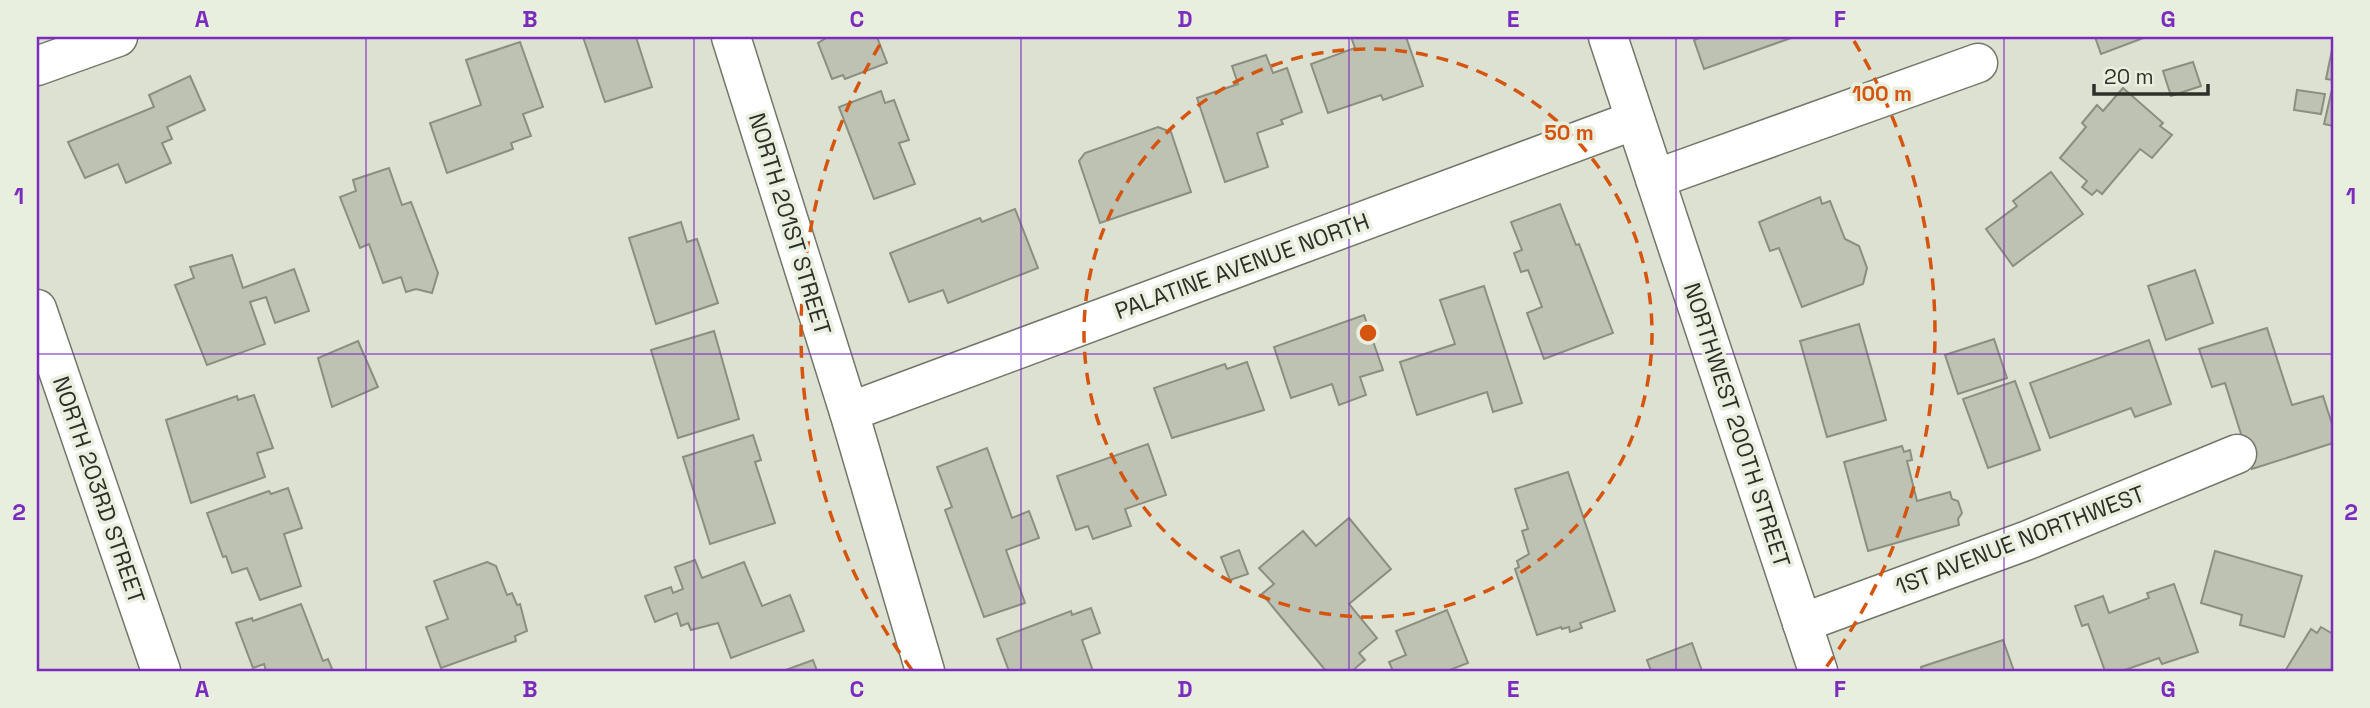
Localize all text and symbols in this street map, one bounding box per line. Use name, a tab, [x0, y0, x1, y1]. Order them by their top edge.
text: A	[195, 4, 210, 34]
text: B	[522, 4, 538, 34]
text: C	[850, 4, 864, 34]
text: D	[1177, 4, 1193, 34]
text: E	[1507, 4, 1519, 34]
text: F	[1834, 4, 1846, 34]
text: G	[2160, 4, 2176, 34]
scale bar	[2094, 52, 2207, 96]
text: 20 m	[2104, 63, 2154, 90]
text: 100 m	[1852, 80, 1912, 107]
street label: NORTH 201ST STREET	[742, 109, 838, 339]
text: 50 m	[1544, 119, 1594, 146]
text: 1	[14, 181, 24, 211]
text: 1	[2346, 181, 2356, 211]
street label: PALATINE AVENUE NORTH	[1111, 206, 1373, 326]
street label: NORTHWEST 200TH STREET	[1677, 279, 1797, 571]
centre of rings	[1356, 321, 1380, 345]
street label: NORTH 203RD STREET	[46, 372, 152, 608]
street label: 1ST AVENUE NORTHWEST	[1891, 479, 2149, 601]
text: 2	[12, 497, 26, 527]
text: 2	[2344, 497, 2358, 527]
text: A	[195, 674, 210, 704]
text: B	[522, 674, 538, 704]
text: C	[850, 674, 864, 704]
text: D	[1177, 674, 1193, 704]
text: E	[1507, 674, 1519, 704]
text: F	[1834, 674, 1846, 704]
text: G	[2160, 674, 2176, 704]

